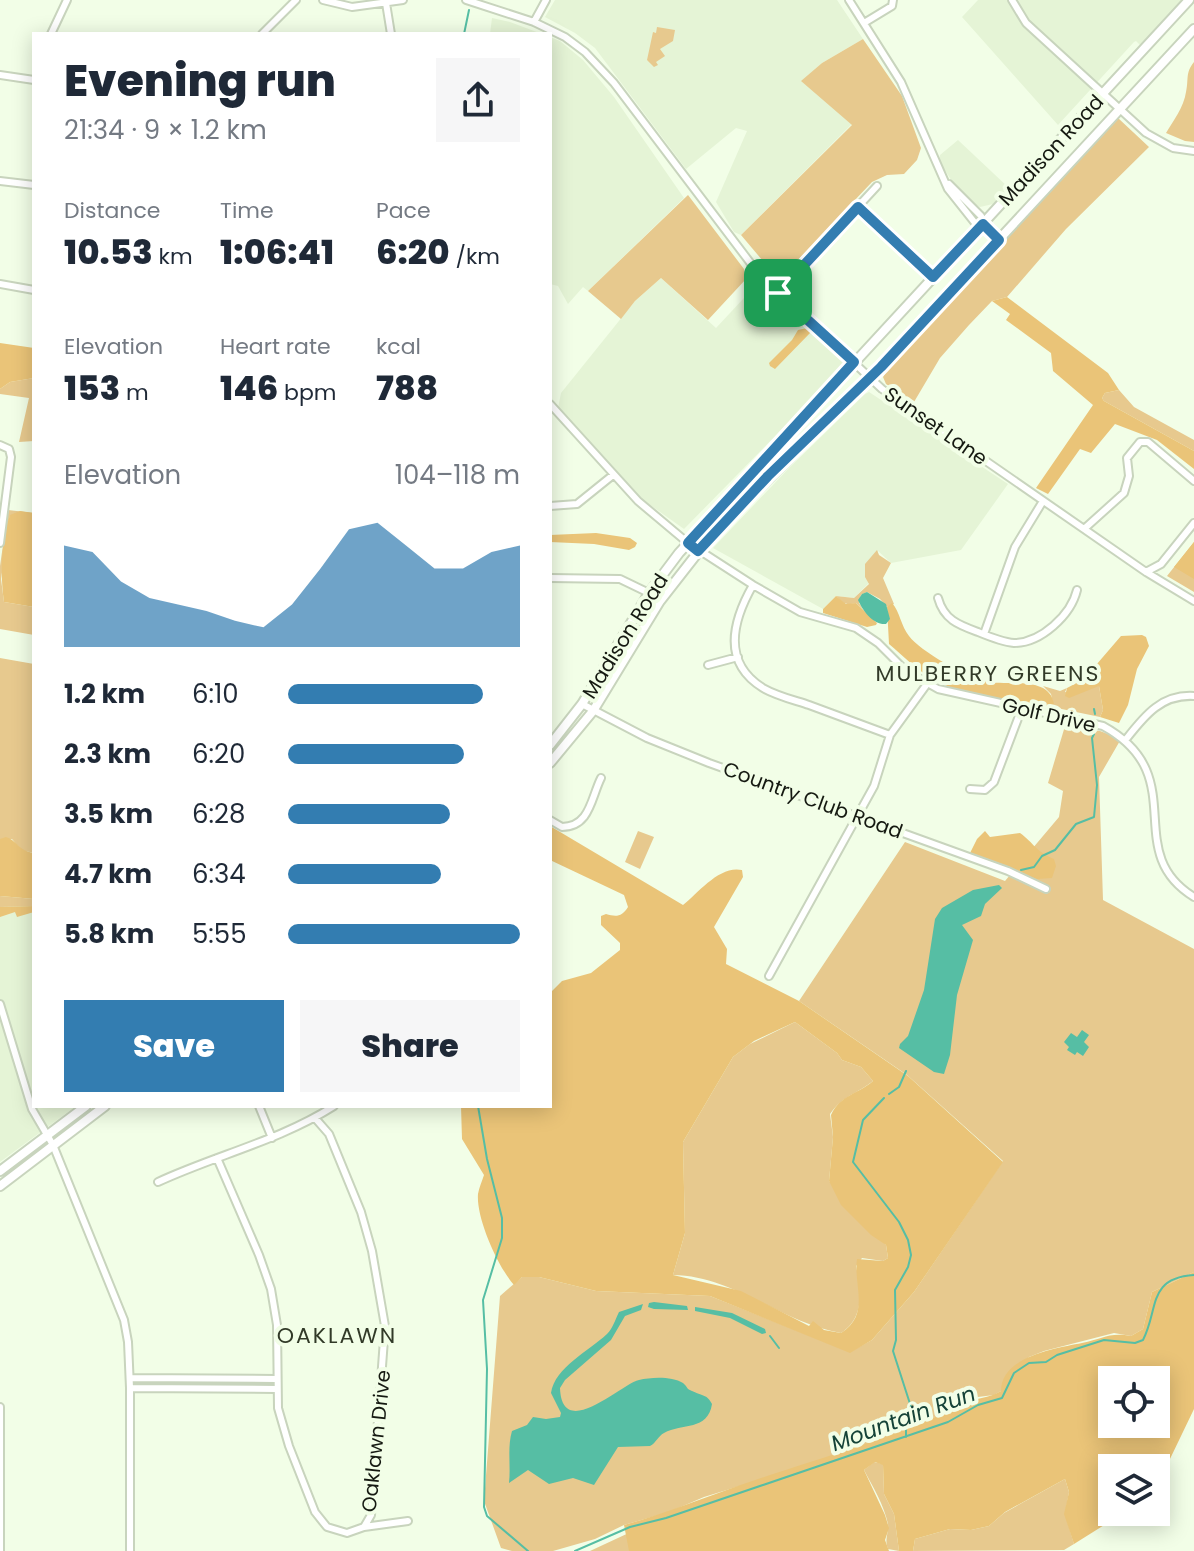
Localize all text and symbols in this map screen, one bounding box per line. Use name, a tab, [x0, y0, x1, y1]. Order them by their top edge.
text: Evening run	[64, 50, 336, 111]
button: share	[436, 58, 520, 142]
street label: Madison Road	[992, 88, 1110, 212]
text: 21:34 · 9 × 1.2 km	[64, 112, 267, 148]
text: Distance	[64, 195, 160, 226]
text: Time	[220, 195, 274, 226]
text: Pace	[376, 195, 431, 226]
text: 10.53	[64, 228, 153, 276]
text: 1:06:41	[220, 228, 334, 276]
text: 6:20	[376, 228, 450, 276]
text: km	[153, 241, 193, 272]
text: /km	[450, 241, 500, 272]
pin	[744, 259, 812, 327]
icon: arrive	[756, 271, 800, 315]
text: Elevation	[64, 331, 163, 362]
text: Heart rate	[220, 331, 331, 362]
text: kcal	[376, 331, 421, 362]
text: 153	[64, 364, 120, 412]
text: 146	[220, 364, 278, 412]
text: 788	[376, 364, 438, 412]
text: m	[120, 377, 149, 408]
text: bpm	[278, 377, 337, 408]
street label: Sunset Lane	[879, 380, 993, 472]
text: Elevation	[64, 457, 181, 493]
text: 104–118 m	[395, 457, 520, 493]
street label: Madison Road	[575, 568, 675, 704]
district label: MULBERRY GREENS	[876, 658, 1101, 689]
text: 1.2 km	[64, 676, 145, 712]
text: 6:10	[192, 676, 239, 712]
street label: Golf Drive	[999, 691, 1099, 739]
text: 2.3 km	[64, 736, 151, 772]
text: 6:20	[192, 736, 245, 772]
street label: Country Club Road	[719, 754, 907, 846]
text: 3.5 km	[64, 796, 153, 832]
text: 6:28	[192, 796, 245, 832]
text: 4.7 km	[64, 856, 152, 892]
text: 6:34	[192, 856, 246, 892]
text: 5.8 km	[64, 916, 154, 952]
text: 5:55	[192, 916, 247, 952]
button: Save	[64, 1000, 284, 1092]
button: Share	[300, 1000, 520, 1092]
district label: OAKLAWN	[277, 1320, 397, 1351]
map controls	[1098, 1366, 1170, 1526]
button: locate	[1098, 1366, 1170, 1438]
street label: Oaklawn Drive	[355, 1369, 397, 1513]
water label: Mountain Run	[827, 1378, 980, 1459]
button: layers	[1098, 1454, 1170, 1526]

